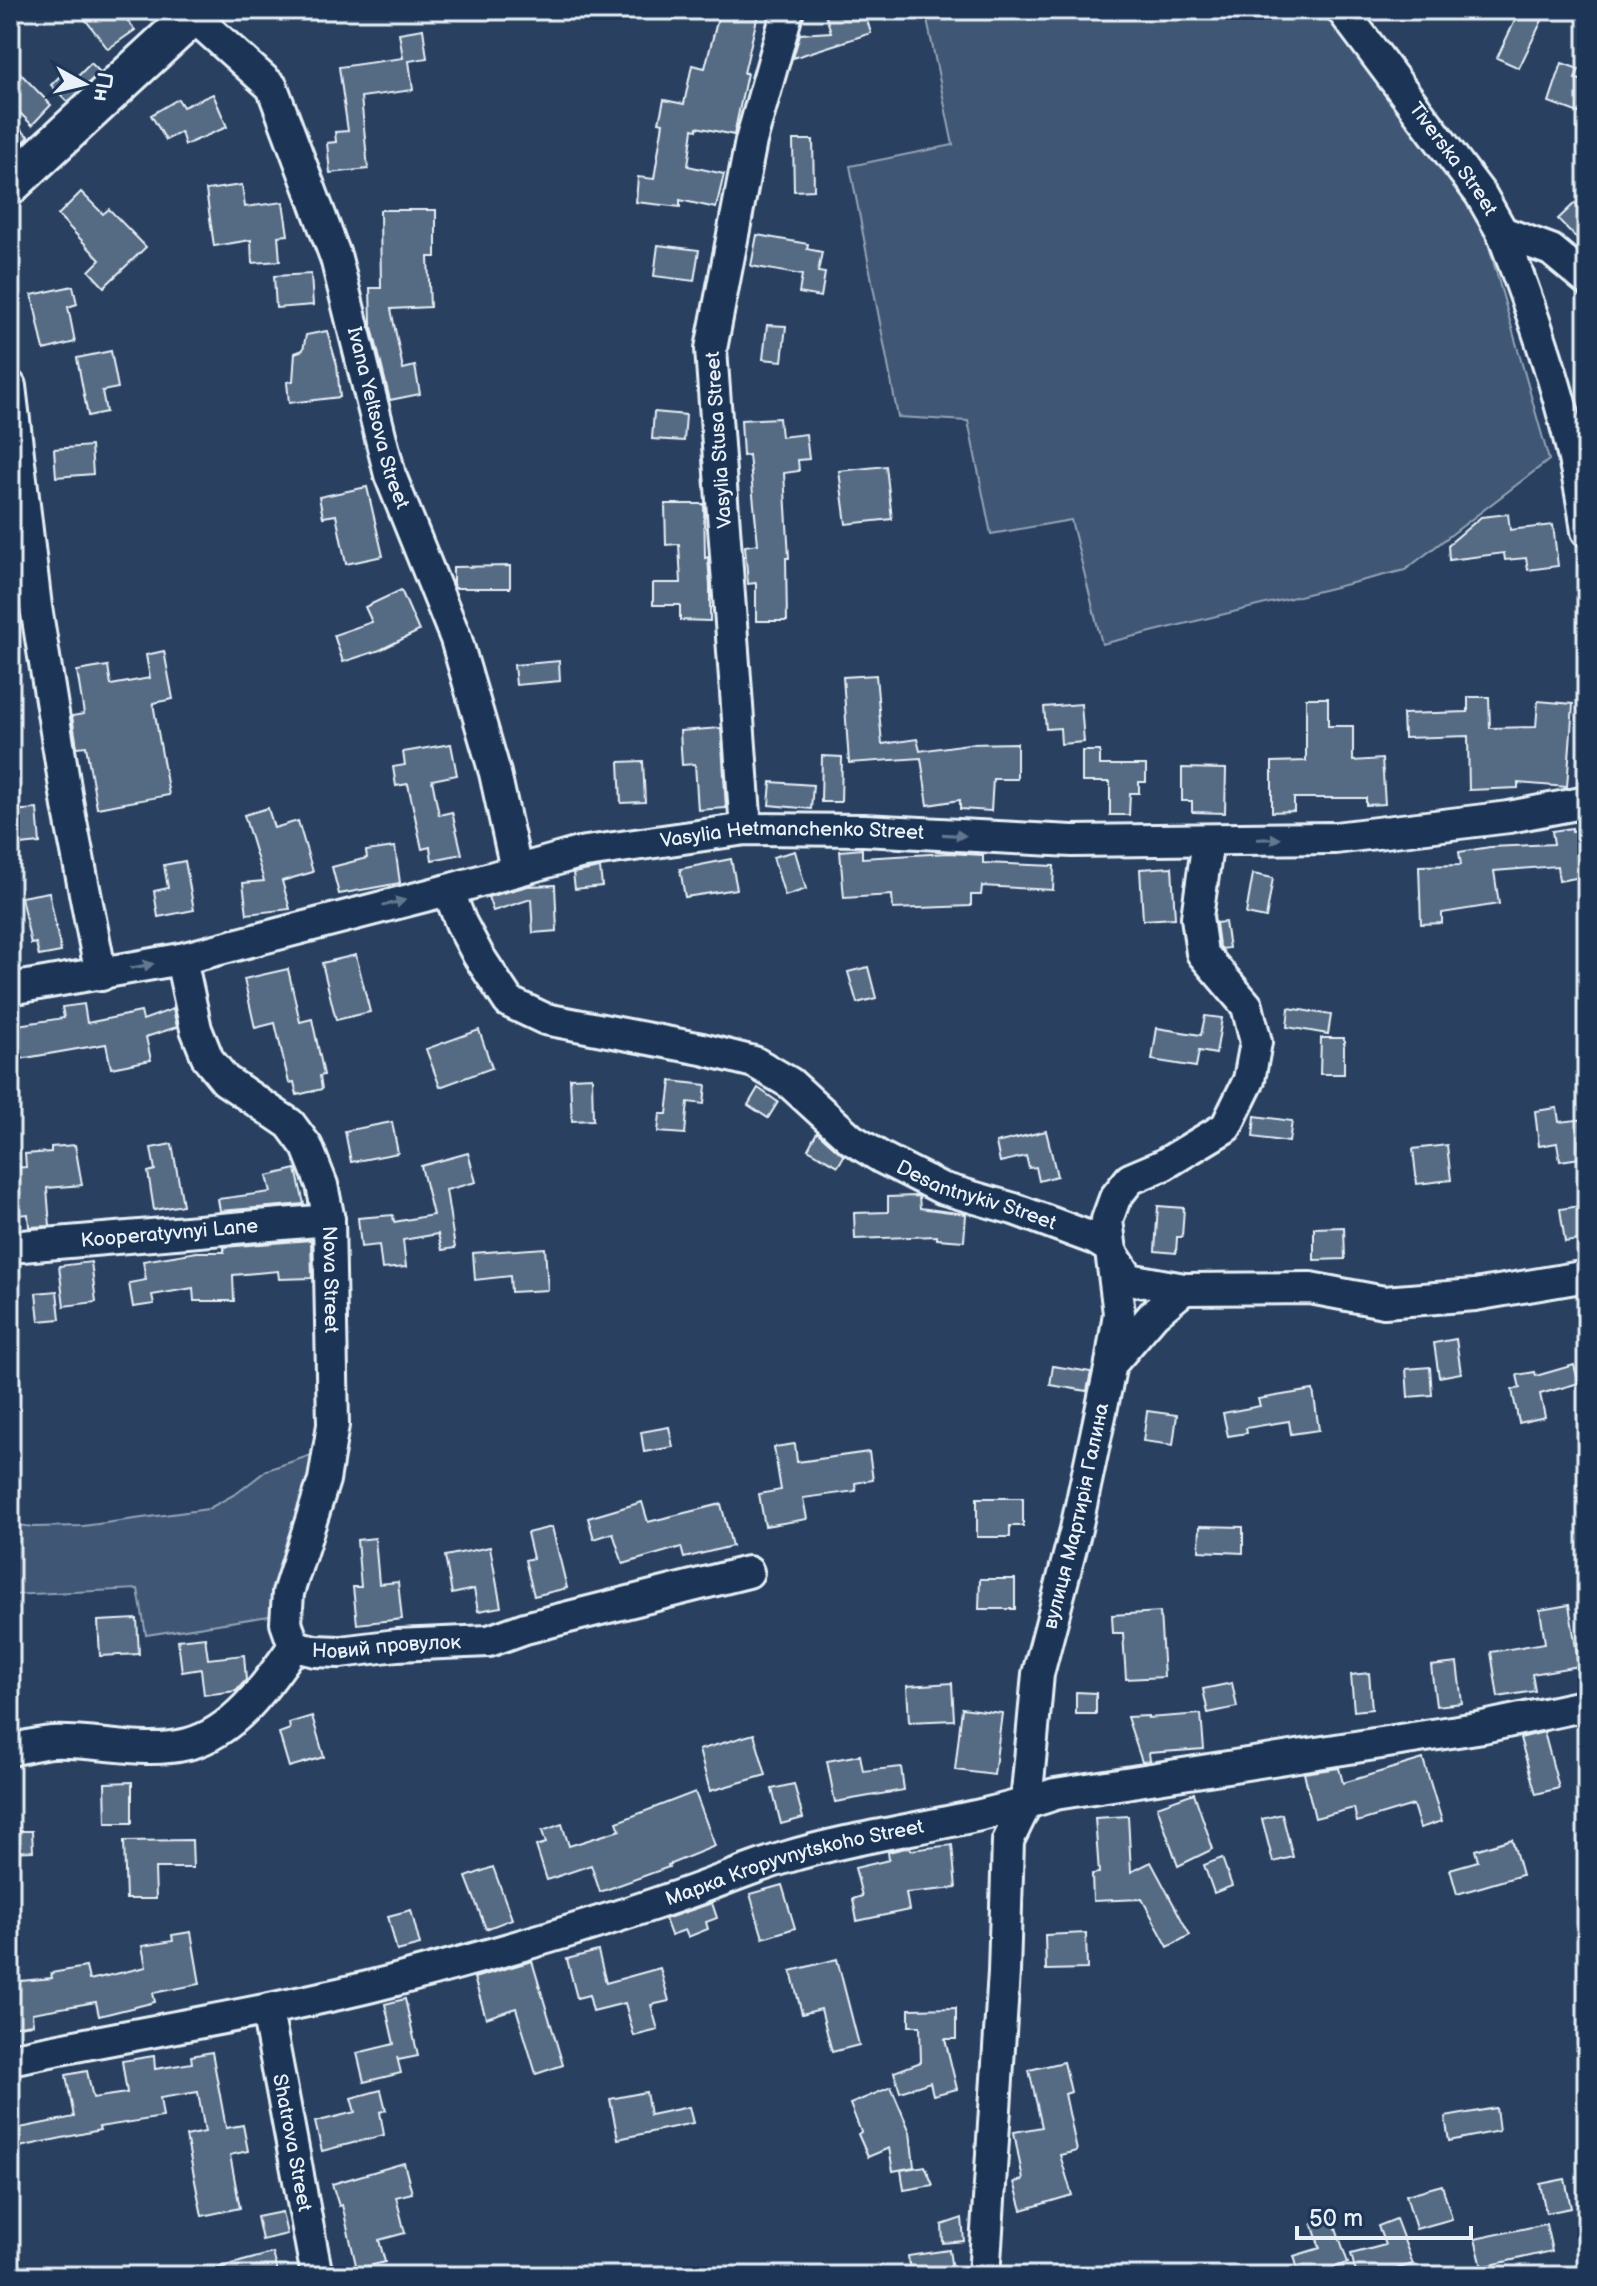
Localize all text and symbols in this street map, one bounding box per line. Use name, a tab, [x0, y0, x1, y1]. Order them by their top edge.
north arrow	[44, 44, 124, 124]
text: Пн	[87, 70, 118, 103]
street label: Tiverska Street	[1404, 98, 1502, 220]
street label: Ivana Yeltsova Street	[342, 324, 414, 512]
street label: Vasylia Stusa Street	[701, 351, 737, 529]
street label: Vasylia Hetmanchenko Street	[659, 817, 925, 853]
one-way arrow	[942, 829, 967, 842]
one-way arrow	[1257, 833, 1282, 845]
one-way arrow	[382, 897, 407, 909]
one-way arrow	[130, 960, 155, 972]
street label: Desantnykiv Street	[892, 1155, 1059, 1236]
street label: Kooperatyvnyi Lane	[80, 1214, 259, 1253]
street label: Nova Street	[317, 1226, 343, 1333]
street label: вулиця Мартирія Галина	[1038, 1401, 1114, 1632]
street label: Новий провулок	[312, 1630, 462, 1664]
street label: Марка Kropyvnytskoho Street	[662, 1815, 926, 1911]
street label: Shatrova Street	[267, 2072, 317, 2213]
scale bar	[1297, 2190, 1471, 2240]
text: 50 m	[1309, 2204, 1363, 2233]

